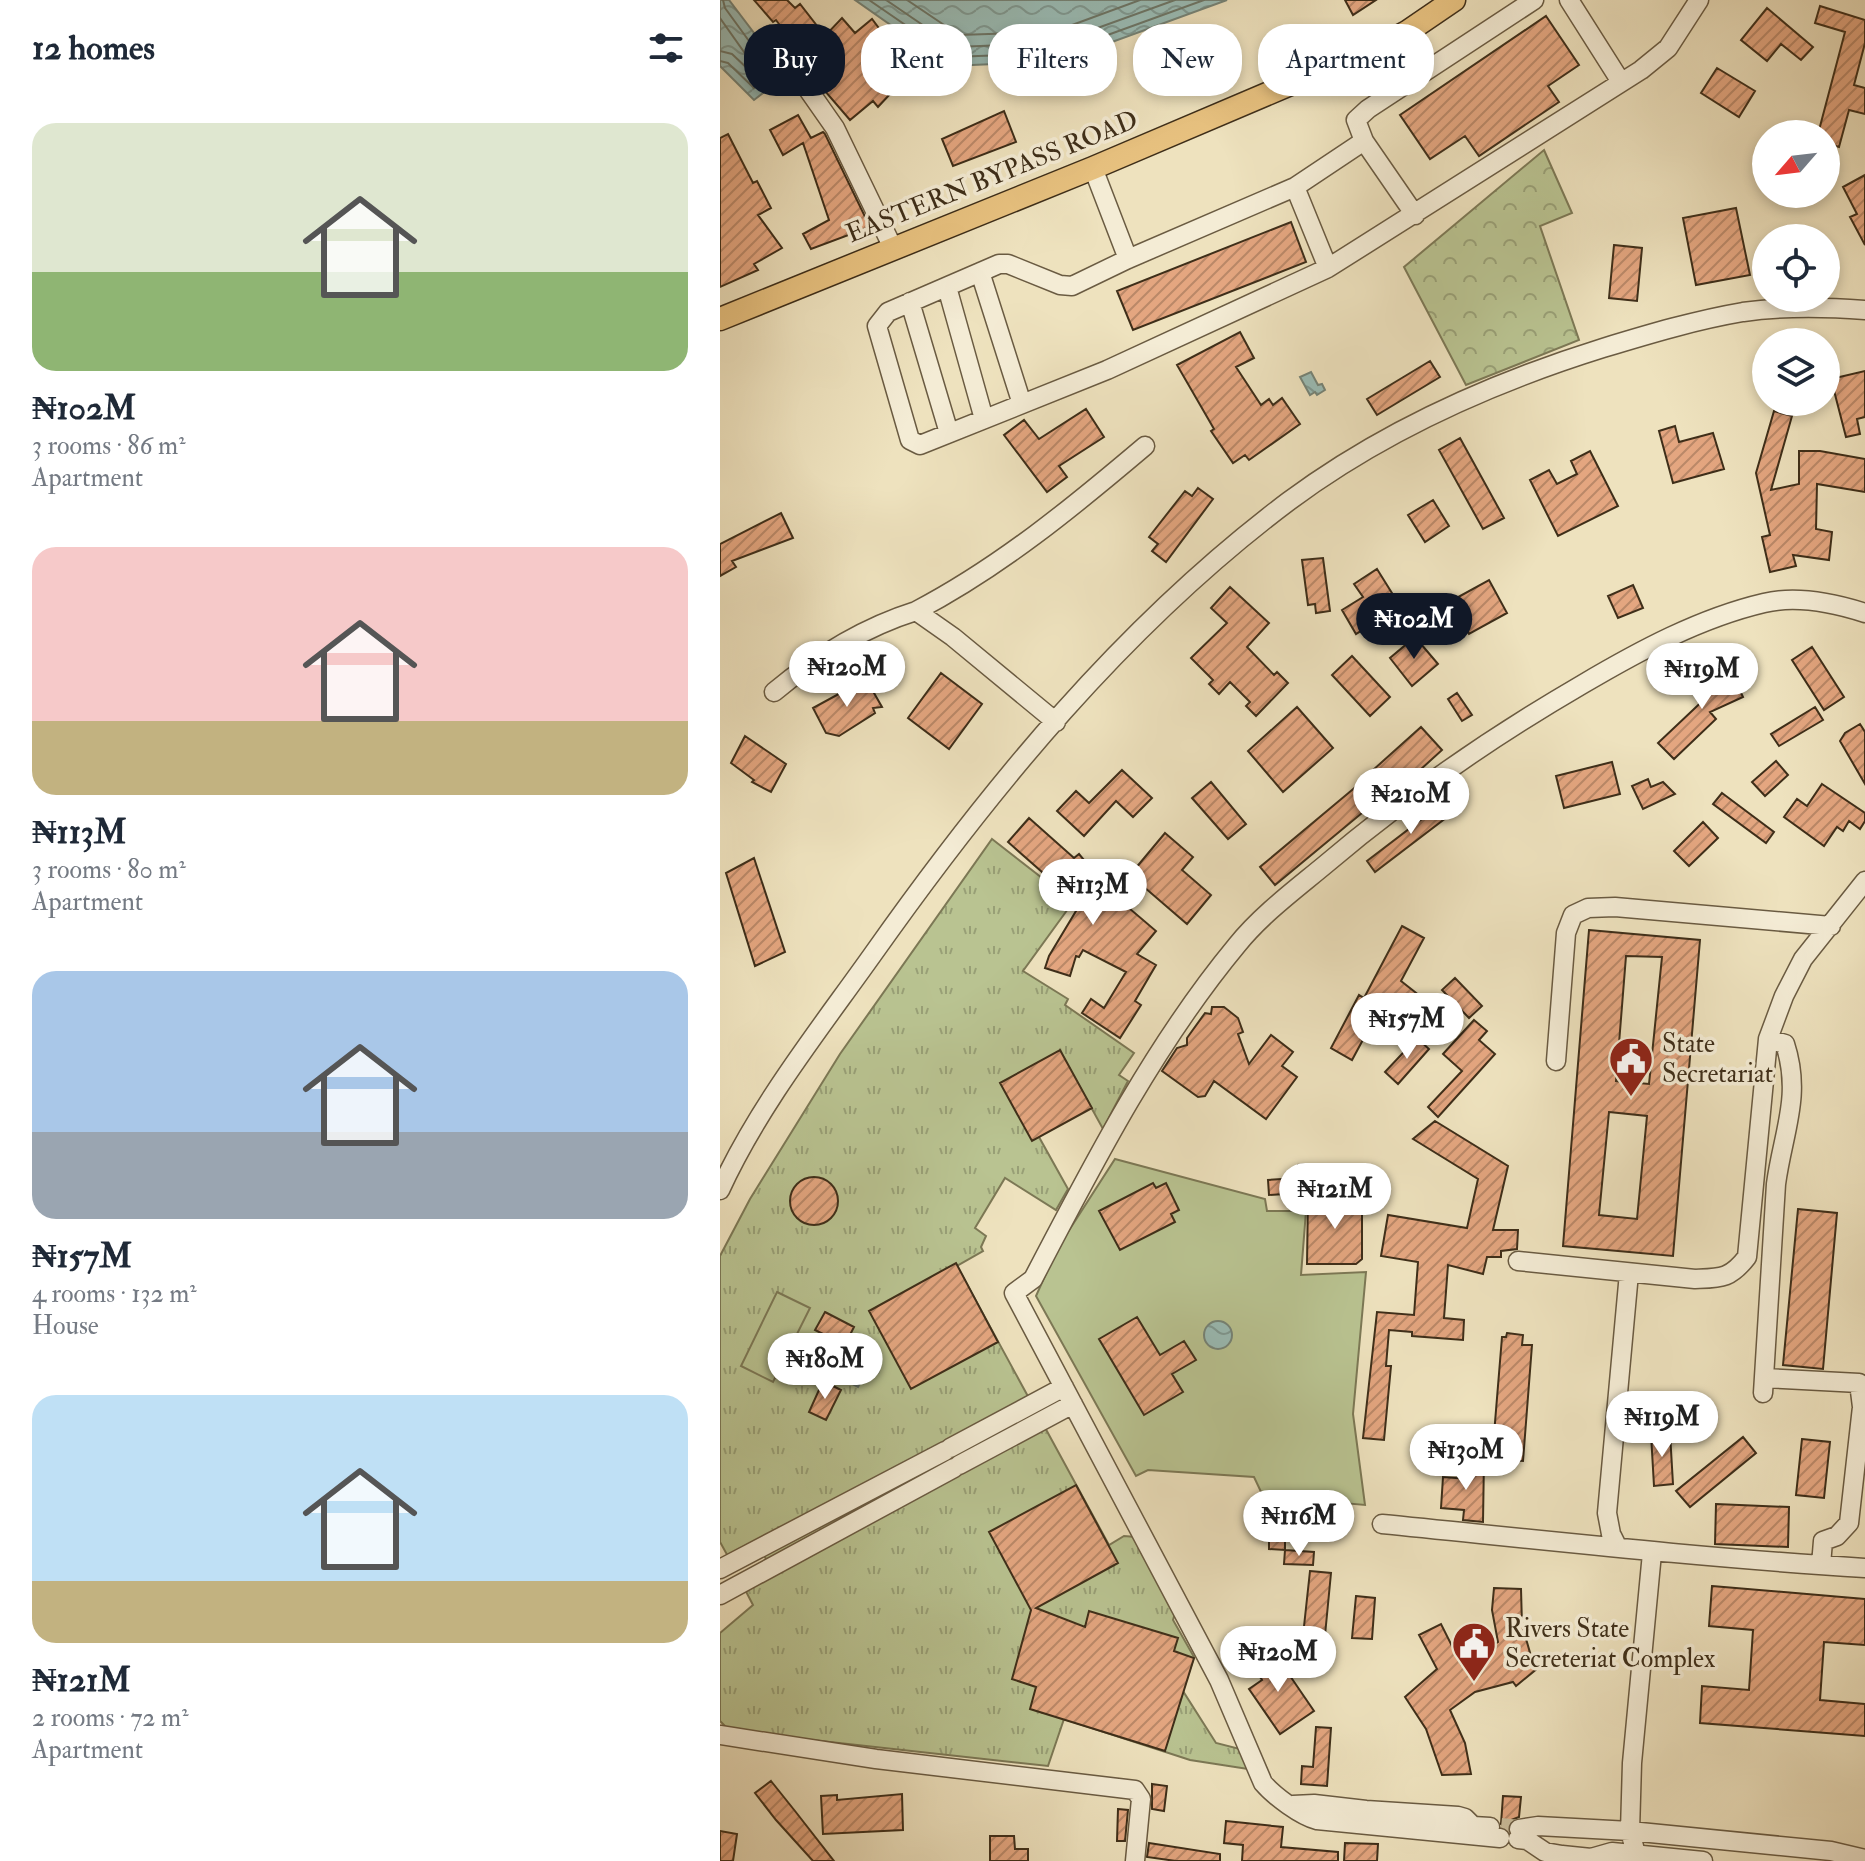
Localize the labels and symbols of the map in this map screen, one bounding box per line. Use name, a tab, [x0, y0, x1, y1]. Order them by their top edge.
street label: EASTERN BYPASS ROAD	[841, 104, 1143, 250]
north arrow	[1752, 120, 1840, 208]
pin: ₦102M	[1358, 593, 1470, 661]
pin: ₦120M	[791, 641, 903, 709]
pin: ₦119M	[1646, 643, 1758, 711]
pin: ₦210M	[1355, 768, 1467, 836]
pin: ₦113M	[1037, 859, 1149, 927]
pin: ₦157M	[1351, 993, 1463, 1061]
place label: State Secretariat	[1662, 1028, 1773, 1090]
public building icon: State Secretariat	[1607, 1035, 1655, 1098]
pin: ₦121M	[1279, 1163, 1391, 1231]
pin: ₦180M	[769, 1333, 881, 1401]
pin: ₦119M	[1606, 1391, 1718, 1459]
pin: ₦130M	[1410, 1424, 1522, 1492]
pin: ₦116M	[1243, 1490, 1355, 1558]
place label: Rivers State Secreteriat Complex	[1505, 1613, 1716, 1676]
public building icon: Rivers State Secreteriat Complex	[1450, 1620, 1498, 1683]
pin: ₦120M	[1222, 1626, 1334, 1694]

